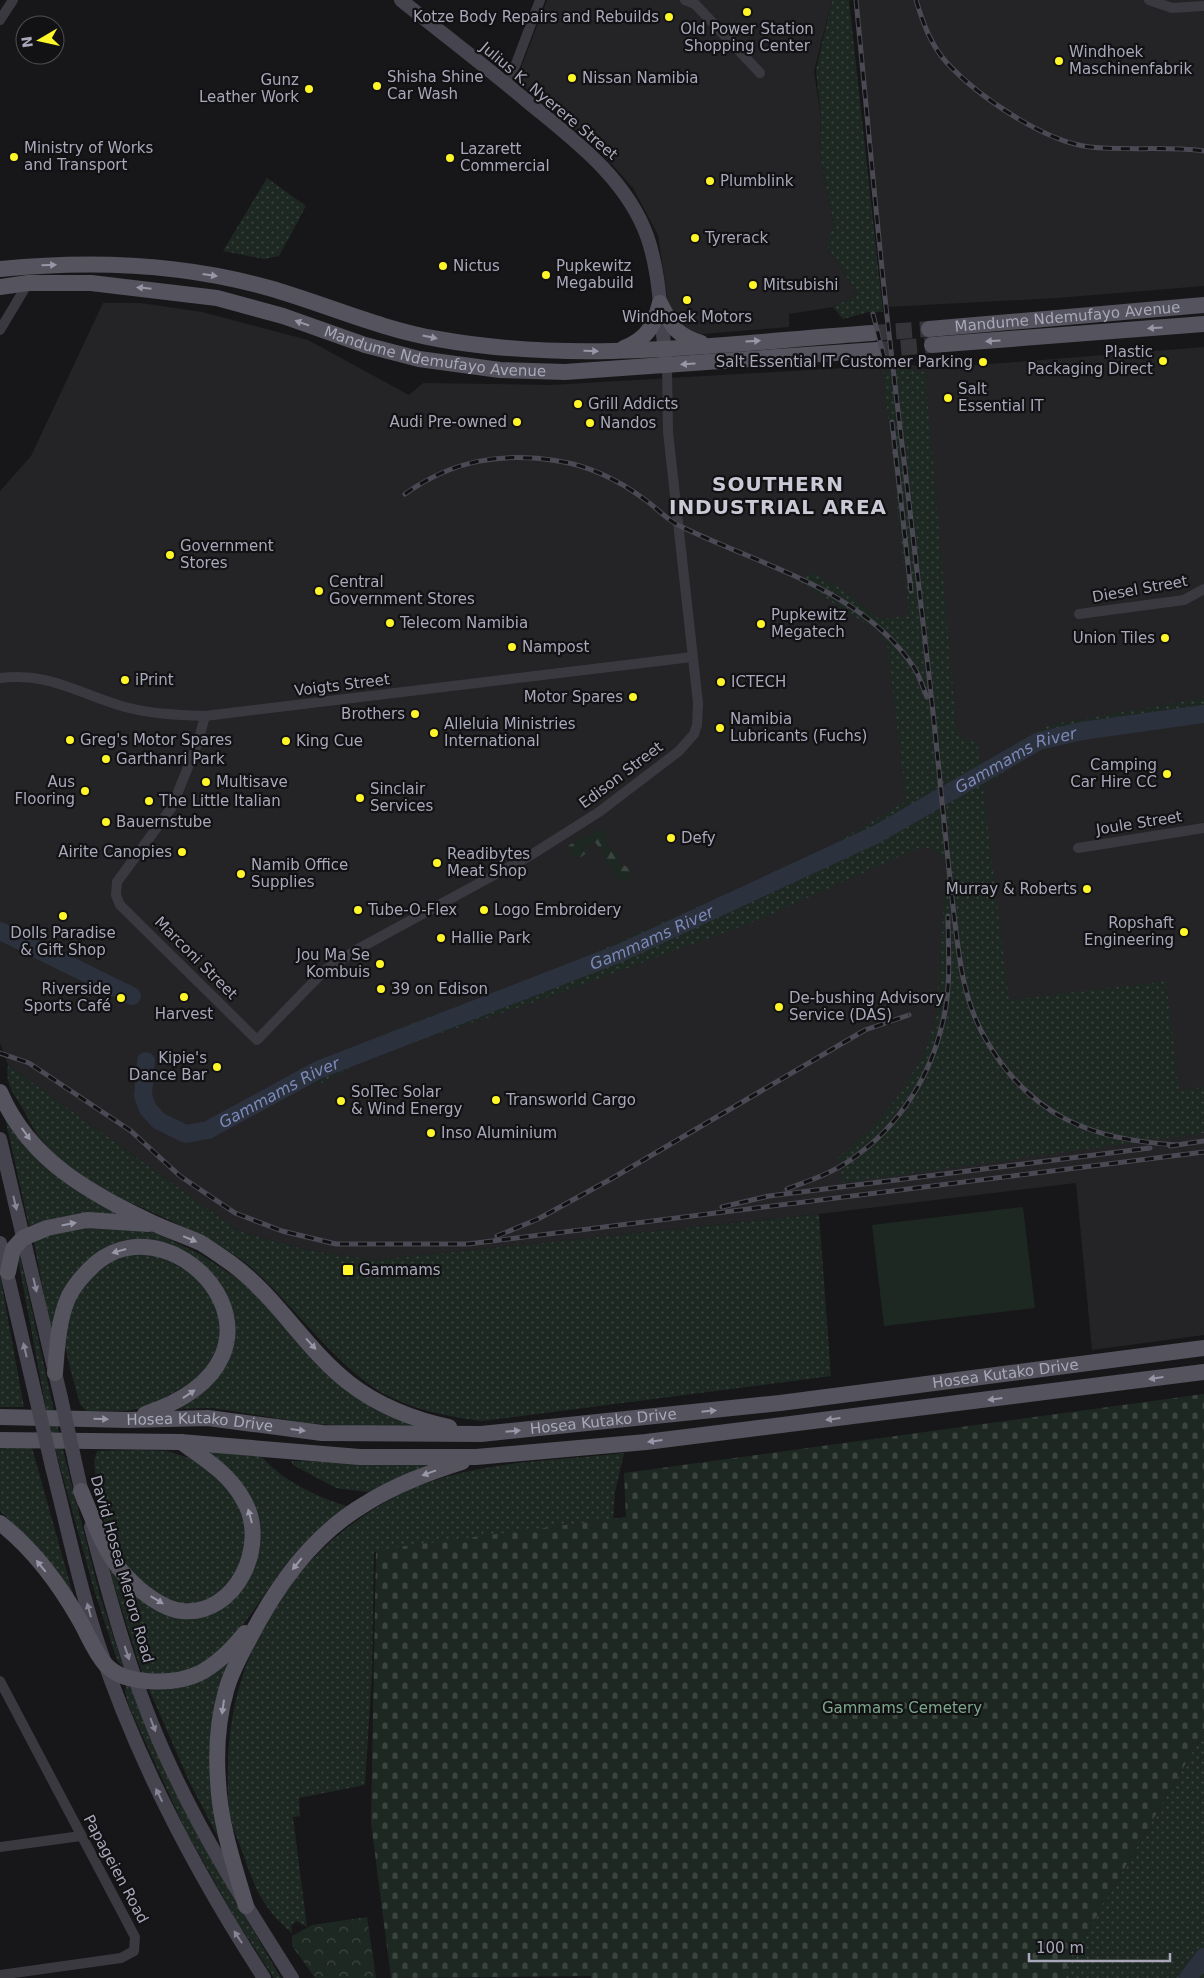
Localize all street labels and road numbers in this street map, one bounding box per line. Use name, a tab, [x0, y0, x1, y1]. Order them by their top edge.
street label: Julius K. Nyerere Street	[476, 38, 621, 164]
street label: Mandume Ndemufayo Avenue	[954, 298, 1181, 336]
street label: Mandume Ndemufayo Avenue	[322, 322, 546, 380]
street label: Diesel Street	[1091, 572, 1189, 606]
street label: Voigts Street	[293, 670, 391, 700]
street label: Edison Street	[576, 738, 666, 812]
street label: Joule Street	[1094, 807, 1183, 839]
street label: Marconi Street	[151, 913, 241, 1003]
street label: Hosea Kutako Drive	[931, 1355, 1080, 1392]
street label: Hosea Kutako Drive	[529, 1405, 678, 1438]
street label: Hosea Kutako Drive	[126, 1409, 274, 1435]
street label: David Hosea Meroro Road	[87, 1473, 157, 1665]
street label: Papageien Road	[80, 1812, 152, 1926]

